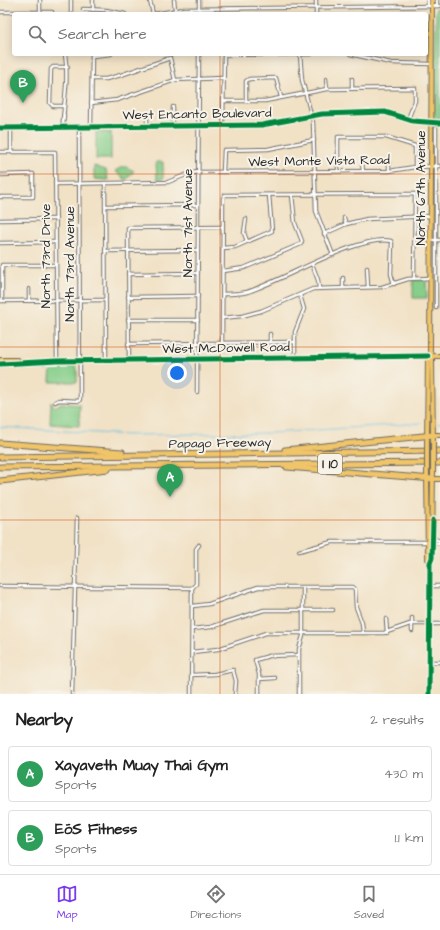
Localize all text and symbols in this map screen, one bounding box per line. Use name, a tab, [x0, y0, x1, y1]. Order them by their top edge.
search box	[12, 12, 428, 56]
icon: search	[26, 23, 48, 45]
text: Search here	[58, 24, 147, 45]
pin: B	[10, 70, 36, 103]
street label: West Encanto Boulevard	[122, 104, 272, 124]
street label: North 67th Avenue	[412, 131, 430, 245]
street label: West Monte Vista Road	[248, 151, 390, 171]
street label: North 71st Avenue	[179, 169, 197, 277]
street label: North 73rd Drive	[37, 204, 55, 308]
street label: North 73rd Avenue	[61, 206, 79, 322]
street label: West McDowell Road	[162, 338, 290, 358]
your location	[167, 363, 187, 383]
street label: Papago Freeway	[169, 433, 271, 454]
road number: I 10	[318, 454, 342, 474]
pin: A	[157, 464, 183, 497]
text: Nearby	[16, 708, 73, 732]
text: 2 results	[370, 711, 424, 729]
text: Xayaveth Muay Thai Gym	[55, 755, 228, 776]
text: A	[26, 765, 34, 783]
text: 430 m	[384, 765, 423, 783]
text: Sports	[55, 776, 97, 794]
text: EōS Fitness	[55, 819, 137, 840]
text: B	[25, 829, 35, 847]
text: 1.1 km	[395, 829, 423, 847]
text: Sports	[55, 840, 97, 858]
tab: Map	[56, 883, 78, 922]
tab: Directions	[190, 883, 242, 922]
tab: Saved	[354, 883, 384, 922]

